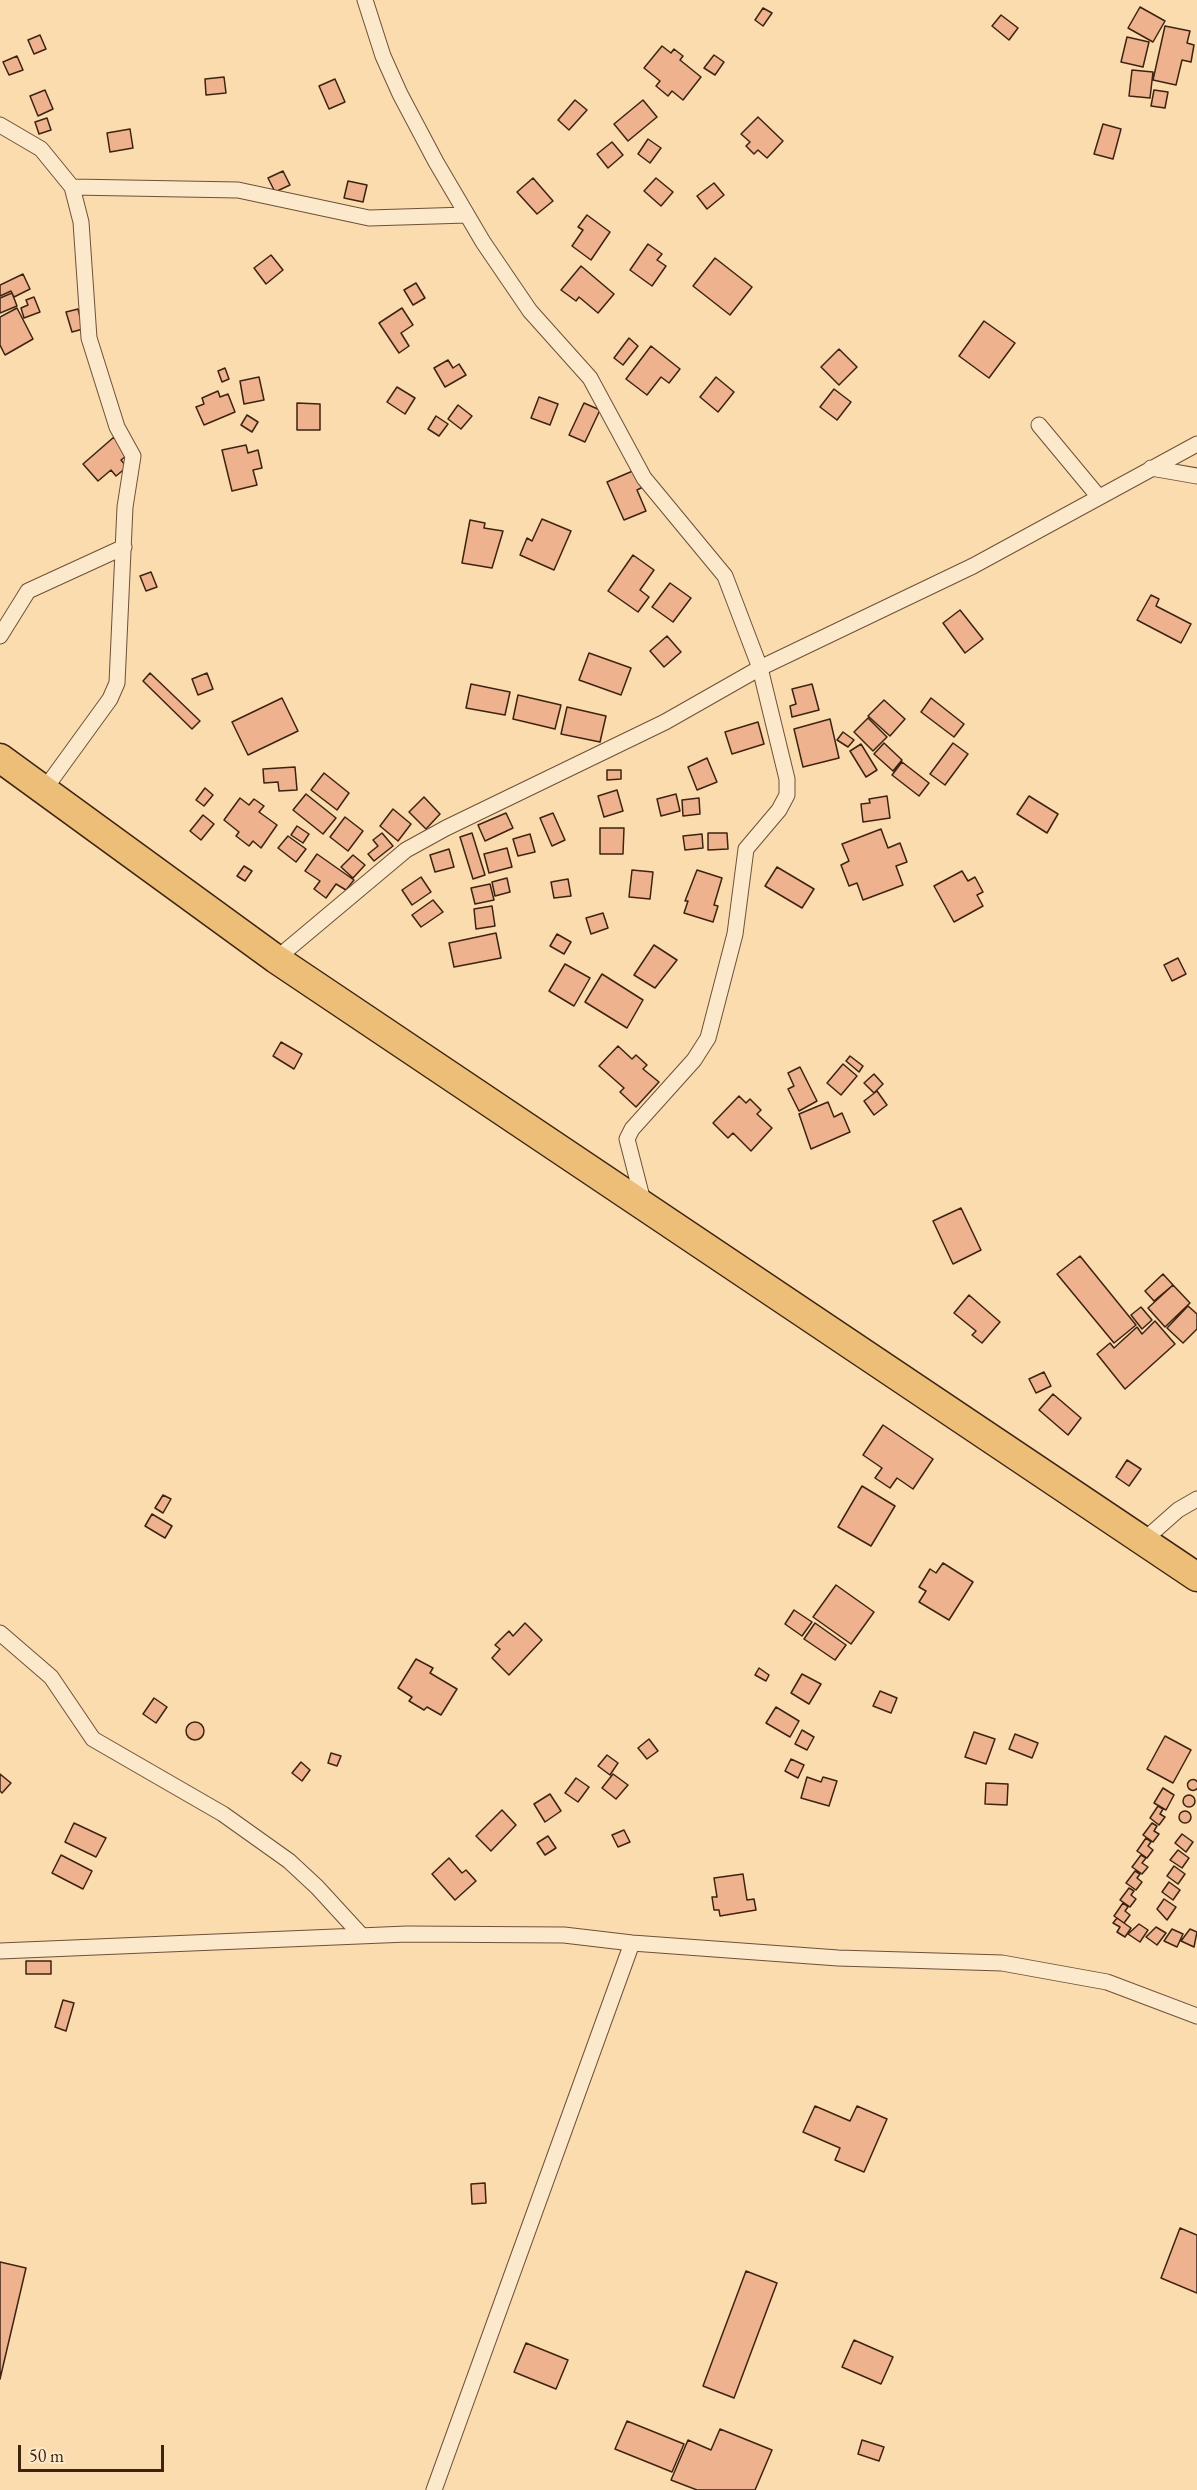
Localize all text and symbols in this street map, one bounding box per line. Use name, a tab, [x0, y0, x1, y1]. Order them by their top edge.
scale bar	[21, 2433, 166, 2471]
text: 50 m	[29, 2444, 64, 2467]

